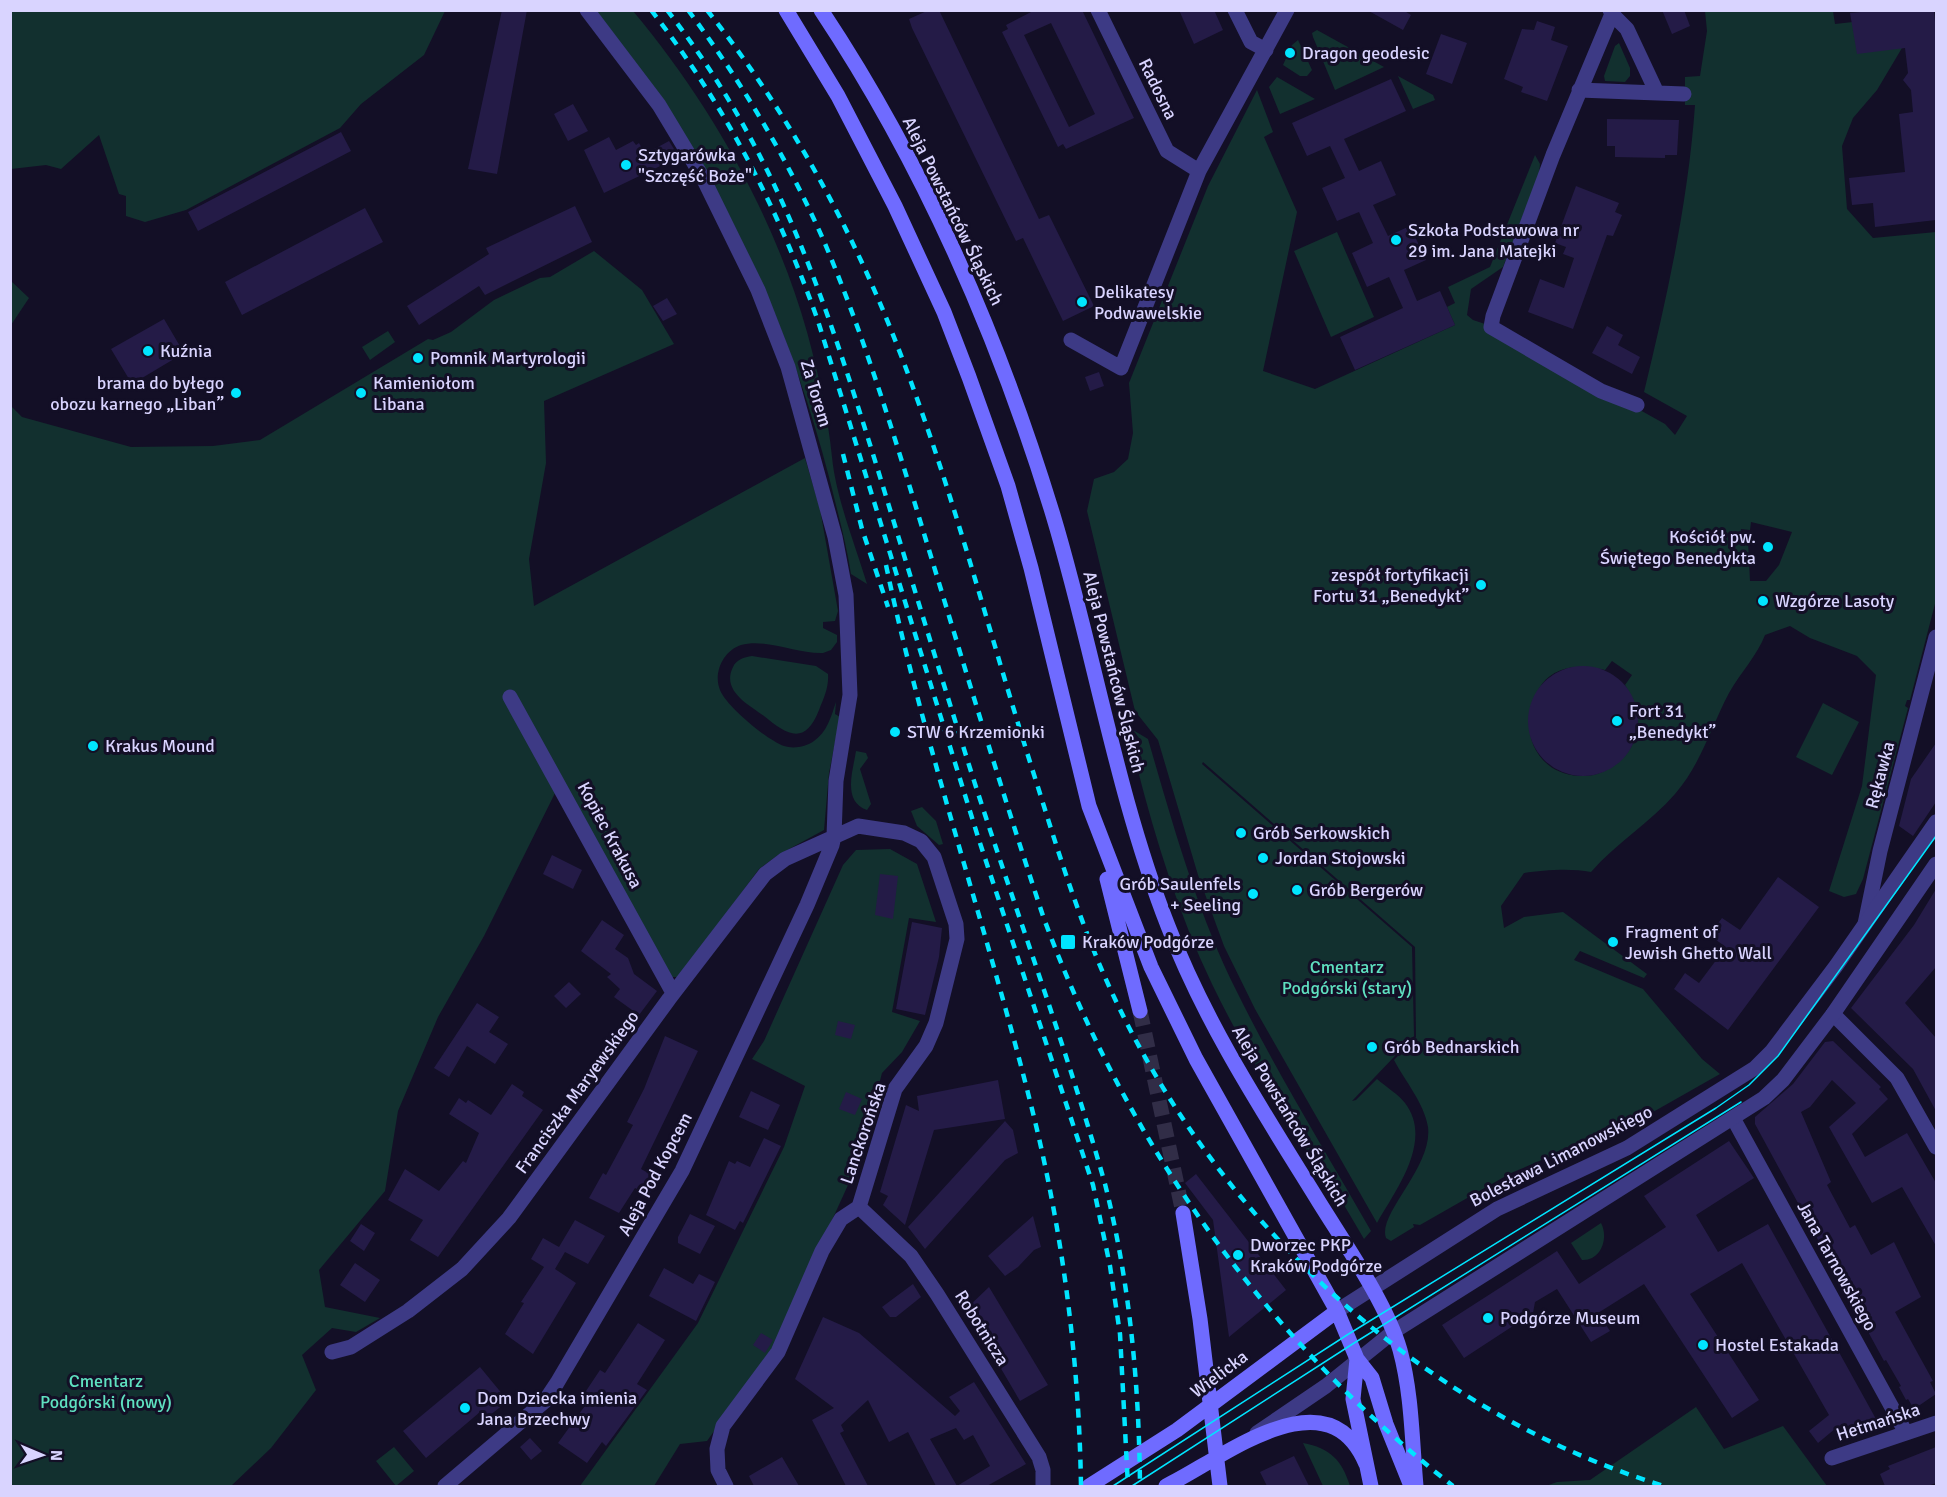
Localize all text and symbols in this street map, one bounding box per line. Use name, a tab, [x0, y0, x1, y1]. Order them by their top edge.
place label: Dragon geodesic	[1302, 42, 1430, 64]
marker: Dragon geodesic	[1283, 46, 1297, 60]
street label: Radosna	[1134, 55, 1182, 123]
street label: Aleja Powstańców Śląskich	[898, 113, 1008, 309]
place label: Sztygarówka "Szczęść Boże"	[638, 144, 752, 187]
marker: Sztygarówka "Szczęść Boże"	[619, 158, 633, 172]
place label: Szkoła Podstawowa nr 29 im. Jana Matejki	[1408, 219, 1579, 262]
marker: Szkoła Podstawowa nr 29 im. Jana Matejki	[1389, 233, 1403, 247]
place label: Delikatesy Podwawelskie	[1094, 281, 1202, 324]
marker: Delikatesy Podwawelskie	[1075, 295, 1089, 309]
place label: Kuźnia	[160, 340, 212, 362]
marker: Kuźnia	[141, 344, 155, 358]
place label: Pomnik Martyrologii	[430, 347, 586, 369]
marker: Pomnik Martyrologii	[411, 351, 425, 365]
street label: Za Torem	[795, 357, 837, 429]
place label: brama do byłego obozu karnego „Liban”	[50, 372, 224, 415]
place label: Kamieniołom Libana	[373, 372, 475, 415]
marker: brama do byłego obozu karnego „Liban”	[229, 386, 243, 400]
marker: Kamieniołom Libana	[354, 386, 368, 400]
place label: Kościół pw. Świętego Benedykta	[1600, 526, 1756, 569]
marker: Kościół pw. Świętego Benedykta	[1761, 540, 1775, 554]
place label: zespół fortyfikacji Fortu 31 „Benedykt”	[1313, 564, 1469, 607]
street label: Aleja Powstańców Śląskich	[1078, 569, 1150, 775]
marker: zespół fortyfikacji Fortu 31 „Benedykt”	[1474, 578, 1488, 592]
place label: Wzgórze Lasoty	[1775, 590, 1895, 612]
marker: Wzgórze Lasoty	[1756, 594, 1770, 608]
place label: Fort 31 „Benedykt”	[1629, 700, 1716, 743]
marker: Fort 31 „Benedykt”	[1610, 714, 1624, 728]
place label: STW 6 Krzemionki	[907, 721, 1045, 743]
marker: STW 6 Krzemionki	[888, 725, 902, 739]
place label: Krakus Mound	[105, 735, 215, 757]
marker: Krakus Mound	[86, 739, 100, 753]
street label: Rękawka	[1860, 739, 1900, 811]
street label: Kopiec Krakusa	[573, 778, 647, 892]
place label: Grób Serkowskich	[1253, 822, 1390, 844]
marker: Grób Serkowskich	[1234, 826, 1248, 840]
place label: Jordan Stojowski	[1275, 847, 1406, 869]
marker: Jordan Stojowski	[1256, 851, 1270, 865]
place label: Grób Saulenfels + Seeling	[1119, 873, 1241, 916]
place label: Grób Bergerów	[1309, 879, 1423, 901]
marker: Grób Bergerów	[1290, 883, 1304, 897]
marker: Grób Saulenfels + Seeling	[1246, 887, 1260, 901]
place label: Fragment of Jewish Ghetto Wall	[1625, 921, 1772, 964]
place label: Kraków Podgórze	[1082, 931, 1214, 953]
marker: Kraków Podgórze	[1059, 933, 1077, 951]
marker: Fragment of Jewish Ghetto Wall	[1606, 935, 1620, 949]
park label: Cmentarz Podgórski (stary)	[1282, 956, 1412, 999]
street label: Franciszka Maryewskiego	[510, 1006, 644, 1178]
street label: Aleja Powstańców Śląskich	[1227, 1022, 1353, 1210]
place label: Grób Bednarskich	[1384, 1036, 1520, 1058]
marker: Grób Bednarskich	[1365, 1040, 1379, 1054]
street label: Lanckorońska	[835, 1079, 891, 1187]
street label: Bolesława Limanowskiego	[1466, 1100, 1656, 1212]
street label: Aleja Pod Kopcem	[613, 1108, 697, 1240]
street label: Jana Tarnowskiego	[1792, 1197, 1882, 1335]
place label: Dworzec PKP Kraków Podgórze	[1250, 1234, 1382, 1277]
marker: Dworzec PKP Kraków Podgórze	[1231, 1248, 1245, 1262]
street label: Robotnicza	[950, 1286, 1014, 1370]
place label: Podgórze Museum	[1500, 1307, 1640, 1329]
marker: Podgórze Museum	[1481, 1311, 1495, 1325]
place label: Hostel Estakada	[1715, 1334, 1839, 1356]
marker: Hostel Estakada	[1696, 1338, 1710, 1352]
street label: Wielicka	[1186, 1345, 1252, 1403]
park label: Cmentarz Podgórski (nowy)	[40, 1370, 172, 1413]
place label: Dom Dziecka imienia Jana Brzechwy	[477, 1387, 637, 1430]
street label: Hetmańska	[1833, 1398, 1923, 1446]
marker: Dom Dziecka imienia Jana Brzechwy	[458, 1401, 472, 1415]
north arrow	[12, 1425, 72, 1485]
text: N	[46, 1450, 66, 1461]

